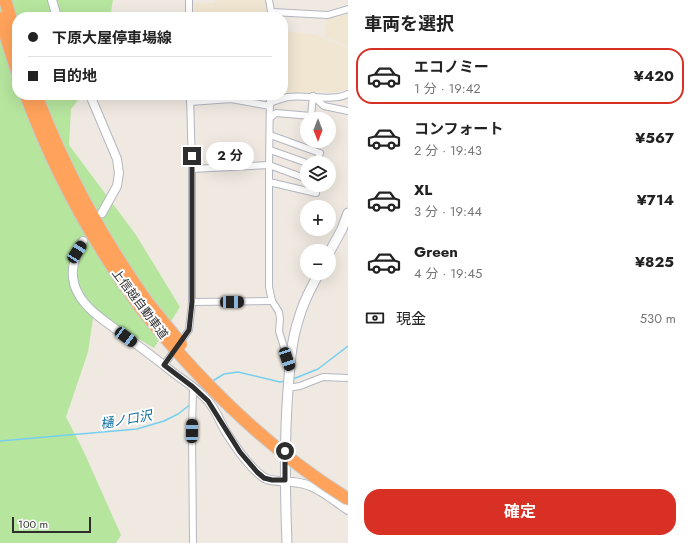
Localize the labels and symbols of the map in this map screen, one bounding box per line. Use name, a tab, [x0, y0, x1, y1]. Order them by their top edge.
north arrow	[300, 112, 336, 148]
callout: 2 分	[206, 142, 254, 170]
route end	[183, 147, 201, 165]
car	[65, 239, 89, 265]
street label: 上信越自動車道	[108, 265, 172, 343]
car	[220, 296, 244, 308]
car	[113, 325, 139, 349]
car	[277, 346, 297, 372]
water label: 樋ノ口沢	[99, 405, 155, 433]
car	[186, 419, 198, 443]
route start	[276, 442, 294, 460]
scale bar	[12, 515, 91, 534]

